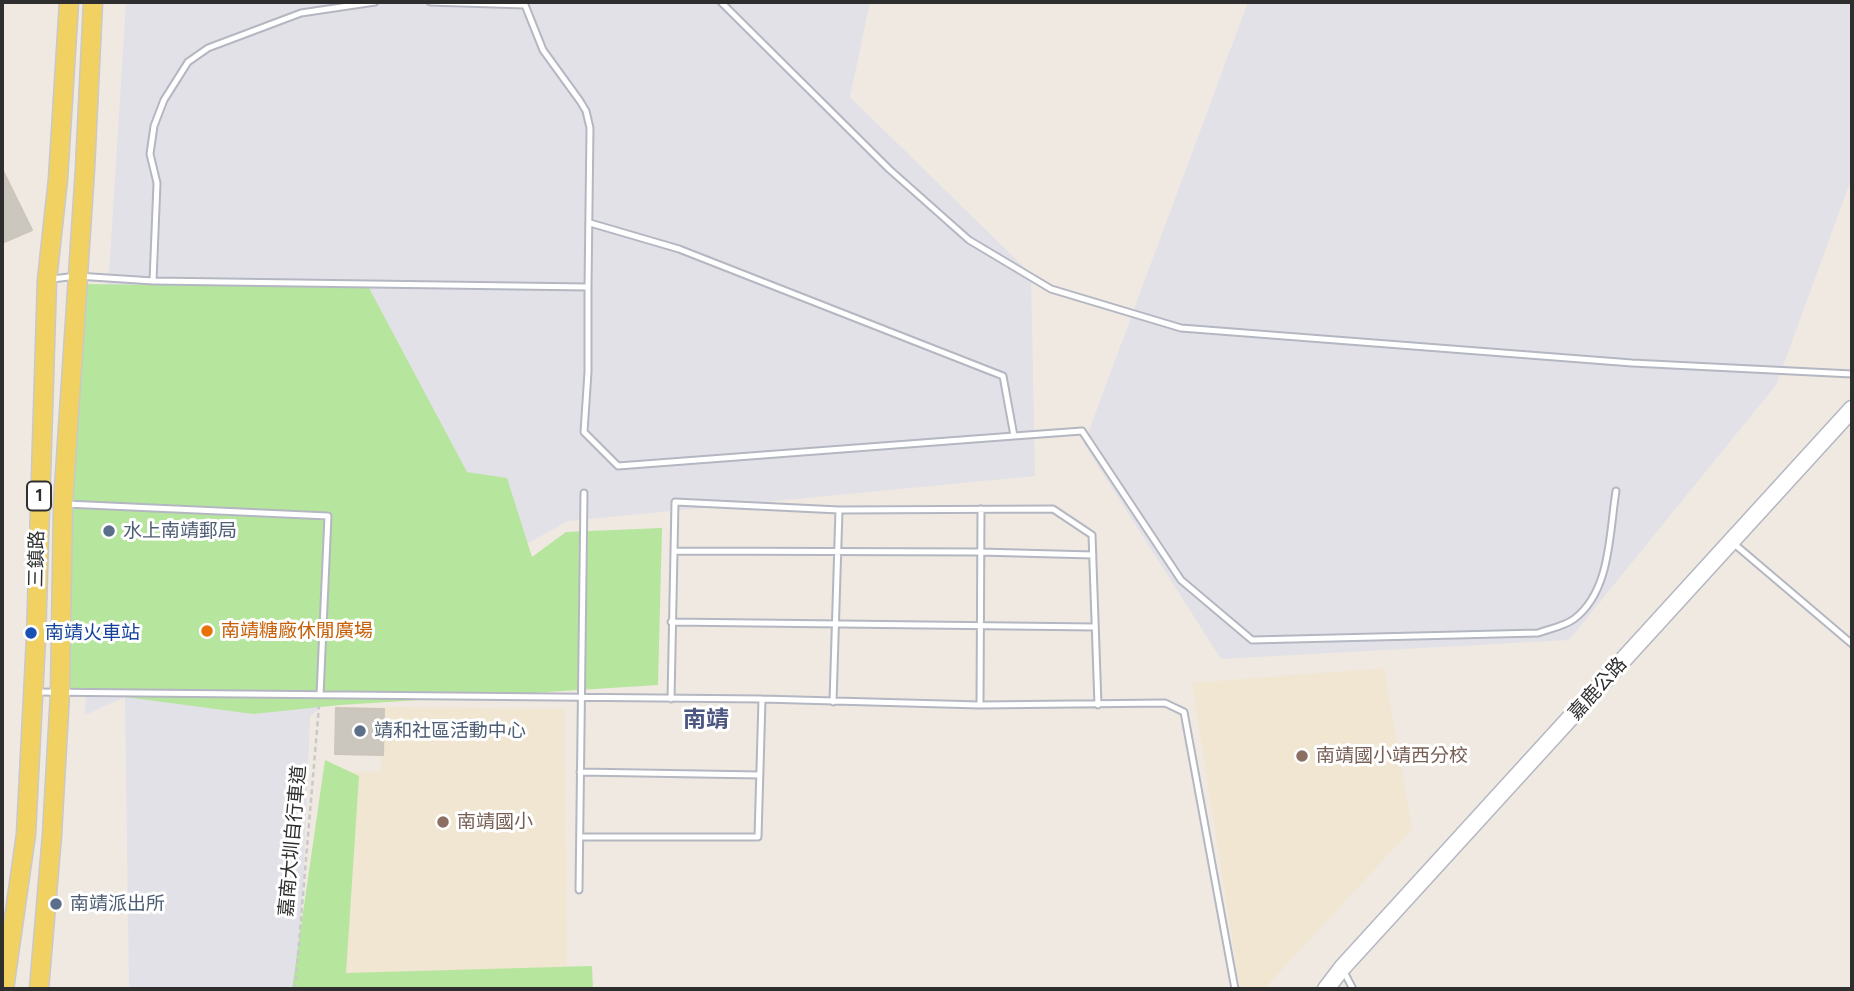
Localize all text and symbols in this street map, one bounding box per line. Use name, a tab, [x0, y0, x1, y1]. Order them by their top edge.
road number: 1	[27, 482, 51, 510]
place label: 水上南靖郵局	[123, 520, 237, 542]
marker: 水上南靖郵局	[101, 523, 117, 539]
street label: 三鎮路	[25, 530, 49, 588]
place label: 南靖糖廠休閒廣場	[221, 620, 373, 642]
place label: 南靖火車站	[45, 622, 140, 644]
marker: 南靖糖廠休閒廣場	[199, 623, 215, 639]
marker: 南靖火車站	[23, 625, 39, 641]
street label: 嘉鹿公路	[1564, 653, 1632, 725]
district label: 南靖	[683, 706, 729, 734]
place label: 靖和社區活動中心	[374, 720, 526, 742]
marker: 靖和社區活動中心	[352, 723, 368, 739]
place label: 南靖國小靖西分校	[1316, 745, 1468, 767]
marker: 南靖國小靖西分校	[1294, 748, 1310, 764]
street label: 嘉南大圳自行車道	[275, 764, 311, 918]
place label: 南靖國小	[457, 811, 533, 833]
marker: 南靖國小	[435, 814, 451, 830]
place label: 南靖派出所	[70, 893, 165, 915]
marker: 南靖派出所	[48, 896, 64, 912]

